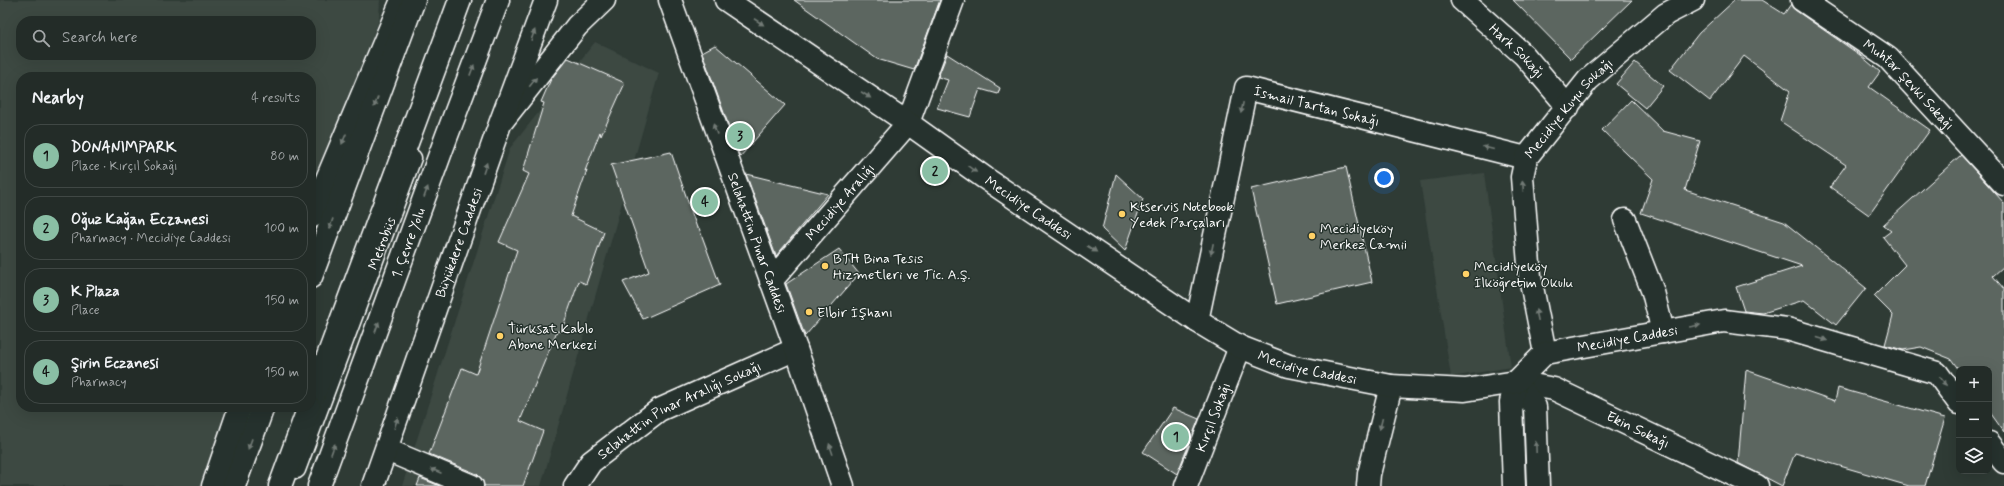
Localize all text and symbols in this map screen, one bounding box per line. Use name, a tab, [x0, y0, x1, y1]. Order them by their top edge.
search box	[16, 16, 316, 60]
one-way arrow	[753, 18, 764, 25]
street label: Hark Sokağı	[1485, 20, 1548, 83]
icon: search	[30, 27, 52, 49]
text: Search here	[62, 28, 138, 48]
one-way arrow	[531, 29, 537, 41]
street label: Muhtar Şevki Sokağı	[1859, 36, 1958, 134]
street label: Mecidiye Kuyu Sokağı	[1521, 55, 1617, 163]
one-way arrow	[469, 64, 475, 76]
one-way arrow	[529, 77, 537, 88]
street label: İsmail Tartan Sokağı	[1252, 82, 1381, 131]
text: Nearby	[32, 87, 84, 109]
text: 4 results	[251, 90, 300, 107]
one-way arrow	[861, 91, 871, 99]
one-way arrow	[372, 96, 378, 108]
one-way arrow	[1238, 102, 1244, 114]
pin: 3	[727, 121, 753, 151]
one-way arrow	[712, 123, 718, 135]
one-way arrow	[341, 134, 347, 145]
text: DONANIMPARK	[71, 138, 176, 158]
one-way arrow	[1482, 145, 1494, 151]
text: 1	[43, 148, 49, 165]
text: 80 m	[270, 148, 299, 165]
pin: 2	[922, 156, 948, 186]
text: Place · Kırçıl Sokağı	[71, 158, 178, 175]
street label: Mecidiye Aralığı	[802, 160, 879, 245]
one-way arrow	[482, 162, 488, 174]
one-way arrow	[967, 165, 978, 173]
your location	[1374, 168, 1394, 188]
street label: Selahattin Pınar Caddesi	[723, 170, 790, 316]
street label: Mecidiye Caddesi	[981, 172, 1075, 244]
one-way arrow	[1519, 180, 1526, 192]
one-way arrow	[424, 185, 430, 197]
street label: Büyükdere Caddesi	[432, 186, 487, 300]
pin: 4	[692, 187, 718, 217]
place label: Ktservis Notebook Yedek Parçaları	[1130, 198, 1233, 232]
street label: 1. Çevre Yolu	[388, 205, 430, 281]
marker: Ktservis Notebook Yedek Parçaları	[1117, 209, 1127, 219]
text: Oğuz Kağan Eczanesi	[71, 210, 209, 230]
street label: Metrobüs	[364, 215, 400, 272]
one-way arrow	[327, 218, 333, 230]
text: 2	[43, 220, 49, 237]
text: 100 m	[264, 220, 299, 237]
place label: Mecidiyeköy Merkez Camii	[1320, 220, 1407, 254]
text: Pharmacy · Mecidiye Caddesi	[71, 230, 231, 247]
marker: Mecidiyeköy Merkez Camii	[1307, 231, 1317, 241]
one-way arrow	[1209, 242, 1215, 255]
one-way arrow	[1087, 245, 1097, 253]
place label: BTH Bina Tesis Hizmetleri ve Tic. A.Ş.	[833, 250, 970, 284]
place label: Mecidiyeköy İlköğretim Okulu	[1474, 258, 1574, 292]
marker: BTH Bina Tesis Hizmetleri ve Tic. A.Ş.	[820, 261, 830, 271]
marker: Mecidiyeköy İlköğretim Okulu	[1461, 269, 1471, 279]
text: K Plaza	[71, 282, 120, 302]
text: 3	[43, 292, 49, 309]
text: 150 m	[265, 292, 299, 309]
text: Place	[71, 302, 100, 319]
place label: Elbir İşhanı	[817, 304, 893, 322]
marker: Elbir İşhanı	[804, 307, 814, 317]
one-way arrow	[1534, 308, 1540, 321]
place label: Türksat Kablo Abone Merkezi	[508, 320, 597, 354]
one-way arrow	[375, 321, 381, 333]
street label: Mecidiye Caddesi	[1576, 321, 1679, 357]
one-way arrow	[1688, 323, 1701, 329]
marker: Türksat Kablo Abone Merkezi	[495, 331, 505, 341]
one-way arrow	[1816, 336, 1828, 342]
street label: Mecidiye Caddesi	[1255, 347, 1358, 389]
text: Şirin Eczanesi	[71, 354, 159, 374]
street label: Selahattin Pınar Aralığı Sokağı	[594, 358, 764, 464]
text: 4	[42, 364, 50, 381]
text: 150 m	[265, 364, 299, 381]
map controls	[1956, 366, 1992, 474]
button: +	[1956, 366, 1992, 402]
text: Pharmacy	[71, 374, 127, 391]
one-way arrow	[1939, 376, 1947, 387]
street label: Kırçıl Sokağı	[1192, 380, 1235, 455]
button: −	[1956, 402, 1992, 438]
street label: Ekin Sokağı	[1603, 407, 1672, 453]
one-way arrow	[393, 417, 399, 429]
one-way arrow	[1378, 418, 1384, 430]
pin: 1	[1163, 422, 1189, 452]
one-way arrow	[246, 438, 252, 450]
button: layers	[1956, 438, 1992, 474]
one-way arrow	[1533, 441, 1540, 453]
one-way arrow	[330, 443, 336, 455]
one-way arrow	[827, 443, 833, 455]
one-way arrow	[429, 467, 441, 473]

